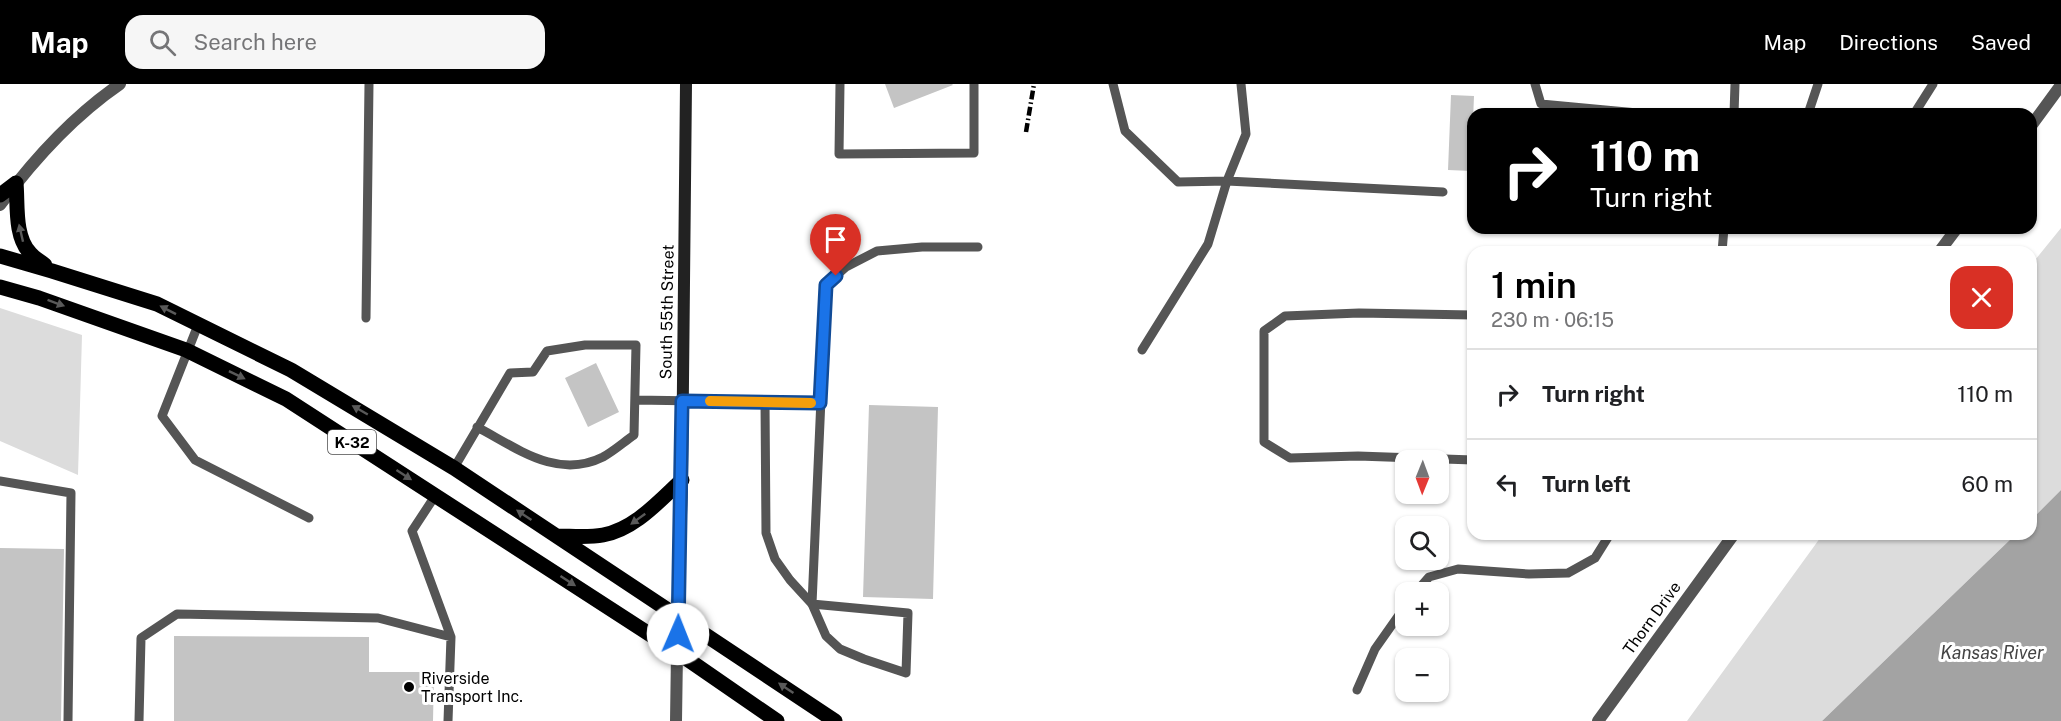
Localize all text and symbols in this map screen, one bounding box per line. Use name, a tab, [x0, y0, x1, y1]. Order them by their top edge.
search box	[125, 15, 545, 69]
text: Map	[30, 26, 89, 59]
icon: search	[146, 26, 179, 59]
text: Search here	[194, 29, 317, 55]
text: Map	[1764, 30, 1806, 55]
text: Directions	[1839, 30, 1938, 55]
text: Saved	[1971, 30, 2031, 55]
text: 110 m	[1590, 131, 1700, 180]
icon: right	[1491, 132, 1569, 210]
text: Turn right	[1590, 181, 1713, 213]
pin	[810, 214, 861, 276]
icon: arrive	[819, 223, 852, 256]
one-way arrow	[16, 224, 26, 242]
street label: South 55th Street	[656, 244, 678, 380]
text: 1 min	[1491, 264, 1577, 306]
button: close	[1950, 266, 2013, 329]
one-way arrow	[47, 299, 65, 309]
one-way arrow	[160, 306, 177, 315]
text: 230 m · 06:15	[1491, 308, 1614, 332]
one-way arrow	[229, 370, 246, 380]
icon: right	[1491, 378, 1524, 411]
text: Turn right	[1542, 381, 1645, 407]
text: 110 m	[1957, 381, 2013, 407]
one-way arrow	[351, 405, 368, 415]
road number: K-32	[328, 430, 376, 454]
north arrow	[1395, 450, 1449, 504]
map controls	[1395, 450, 1449, 702]
icon: left	[1491, 468, 1524, 501]
one-way arrow	[396, 470, 412, 481]
text: Turn left	[1542, 471, 1631, 497]
text: 60 m	[1962, 471, 2013, 497]
one-way arrow	[516, 510, 532, 521]
one-way arrow	[630, 512, 645, 524]
button: search	[1395, 516, 1449, 570]
one-way arrow	[560, 576, 576, 587]
street label: Thorn Drive	[1619, 578, 1685, 658]
button: +	[1395, 582, 1449, 636]
position arrow	[646, 602, 710, 666]
water label: Kansas River	[1940, 642, 2044, 663]
button: −	[1395, 648, 1449, 702]
place label: Riverside Transport Inc.	[421, 669, 523, 706]
marker: Riverside Transport Inc.	[402, 680, 416, 694]
one-way arrow	[778, 683, 795, 694]

